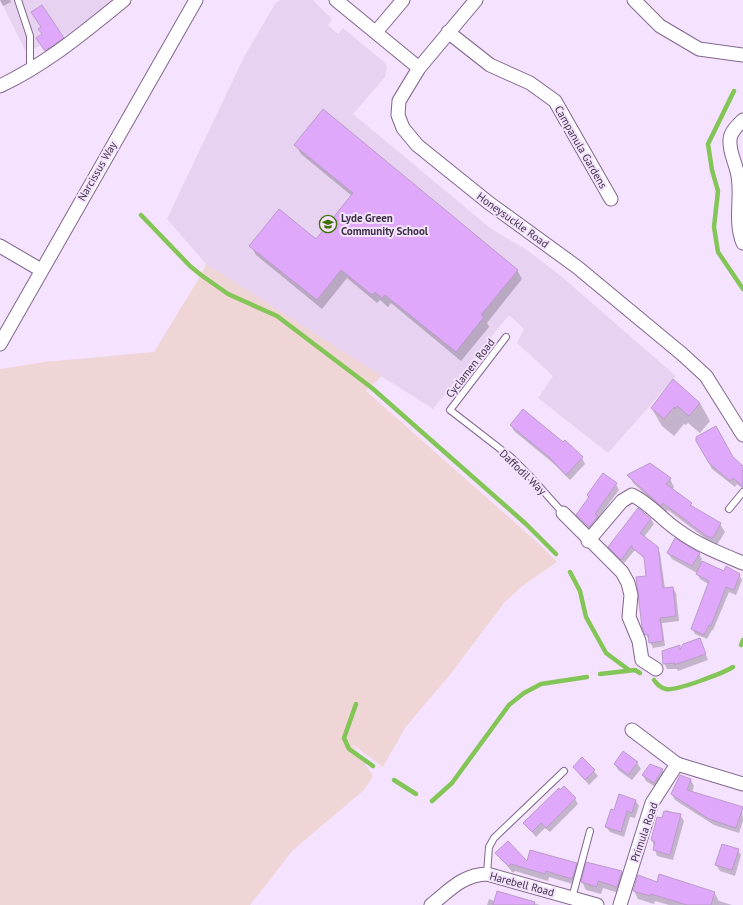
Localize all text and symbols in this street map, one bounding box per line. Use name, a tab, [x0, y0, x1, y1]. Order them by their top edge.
street label: Campanula Gardens	[552, 103, 611, 191]
street label: Narcissus Way	[74, 138, 120, 203]
street label: Honeysuckle Road	[474, 189, 552, 251]
place label: Lyde Green Community School	[341, 211, 429, 238]
school or university icon: Lyde Green Community School	[318, 214, 338, 234]
street label: Cyclamen Road	[443, 336, 497, 400]
street label: Daffodil Way	[497, 446, 550, 498]
street label: Primula Road	[627, 800, 661, 864]
street label: Harebell Road	[488, 869, 556, 899]

